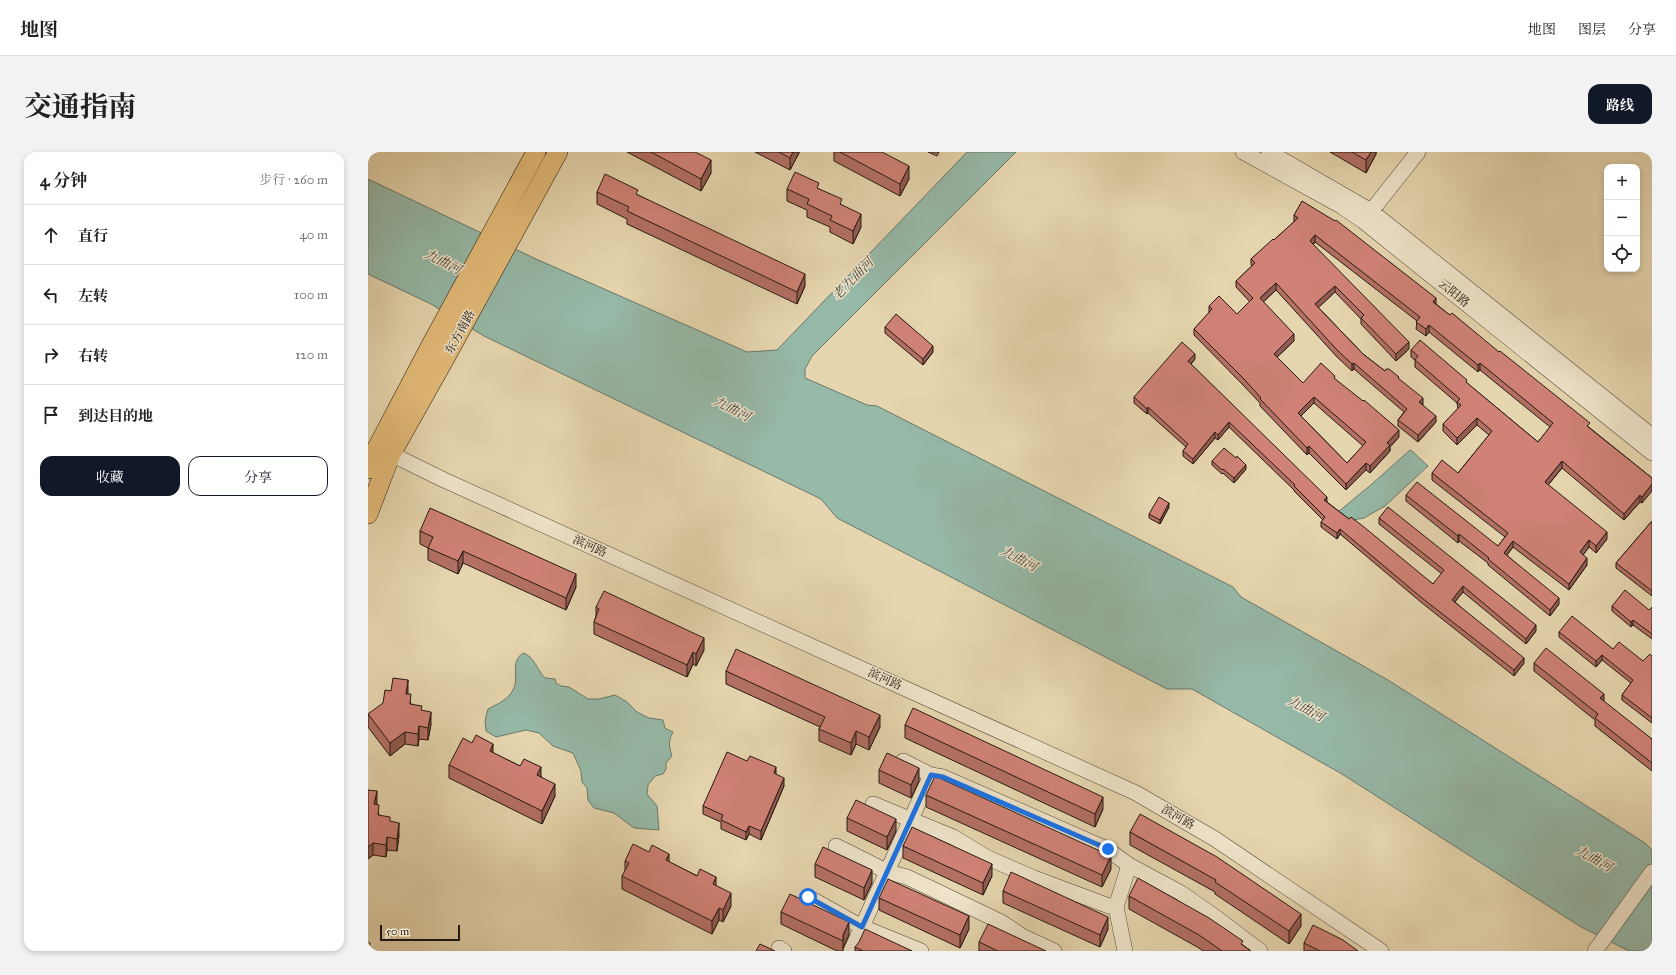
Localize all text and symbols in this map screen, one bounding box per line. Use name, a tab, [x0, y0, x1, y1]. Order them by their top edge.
text: 地图	[20, 18, 58, 41]
text: 地图	[1528, 21, 1556, 38]
text: 图层	[1578, 21, 1606, 38]
text: 分享	[1628, 21, 1656, 38]
button: 路线	[1588, 84, 1652, 124]
text: 交通指南	[24, 89, 136, 124]
map controls	[1604, 164, 1640, 272]
button: +	[1604, 164, 1640, 200]
text: 4 分钟	[40, 170, 87, 191]
text: 步行 · 260 m	[259, 172, 328, 188]
button: −	[1604, 200, 1640, 236]
icon: ahead	[40, 224, 62, 246]
text: 直行	[78, 227, 108, 245]
text: 40 m	[299, 227, 328, 243]
button: locate	[1604, 236, 1640, 272]
water label: 九曲河	[422, 246, 466, 279]
water label: 老九曲河	[829, 253, 878, 303]
street label: 云阳路	[1436, 276, 1472, 310]
icon: left	[40, 284, 62, 306]
text: 左转	[78, 287, 108, 305]
text: 100 m	[294, 287, 328, 303]
street label: 东方南路	[442, 308, 478, 356]
icon: right	[40, 344, 62, 366]
text: 右转	[78, 347, 108, 365]
text: 120 m	[295, 347, 328, 363]
water label: 九曲河	[711, 393, 755, 426]
icon: arrive	[40, 404, 62, 426]
text: 到达目的地	[78, 407, 153, 425]
button: 收藏	[40, 456, 180, 496]
button: 分享	[188, 456, 328, 496]
street label: 滨河路	[571, 532, 609, 560]
water label: 九曲河	[998, 543, 1042, 576]
street label: 滨河路	[866, 665, 904, 693]
water label: 九曲河	[1285, 693, 1329, 726]
street label: 滨河路	[1159, 802, 1197, 832]
route end	[1099, 840, 1117, 858]
water label: 九曲河	[1573, 843, 1617, 876]
route start	[799, 888, 817, 906]
scale bar	[380, 923, 460, 942]
text: 50 m	[386, 925, 409, 938]

